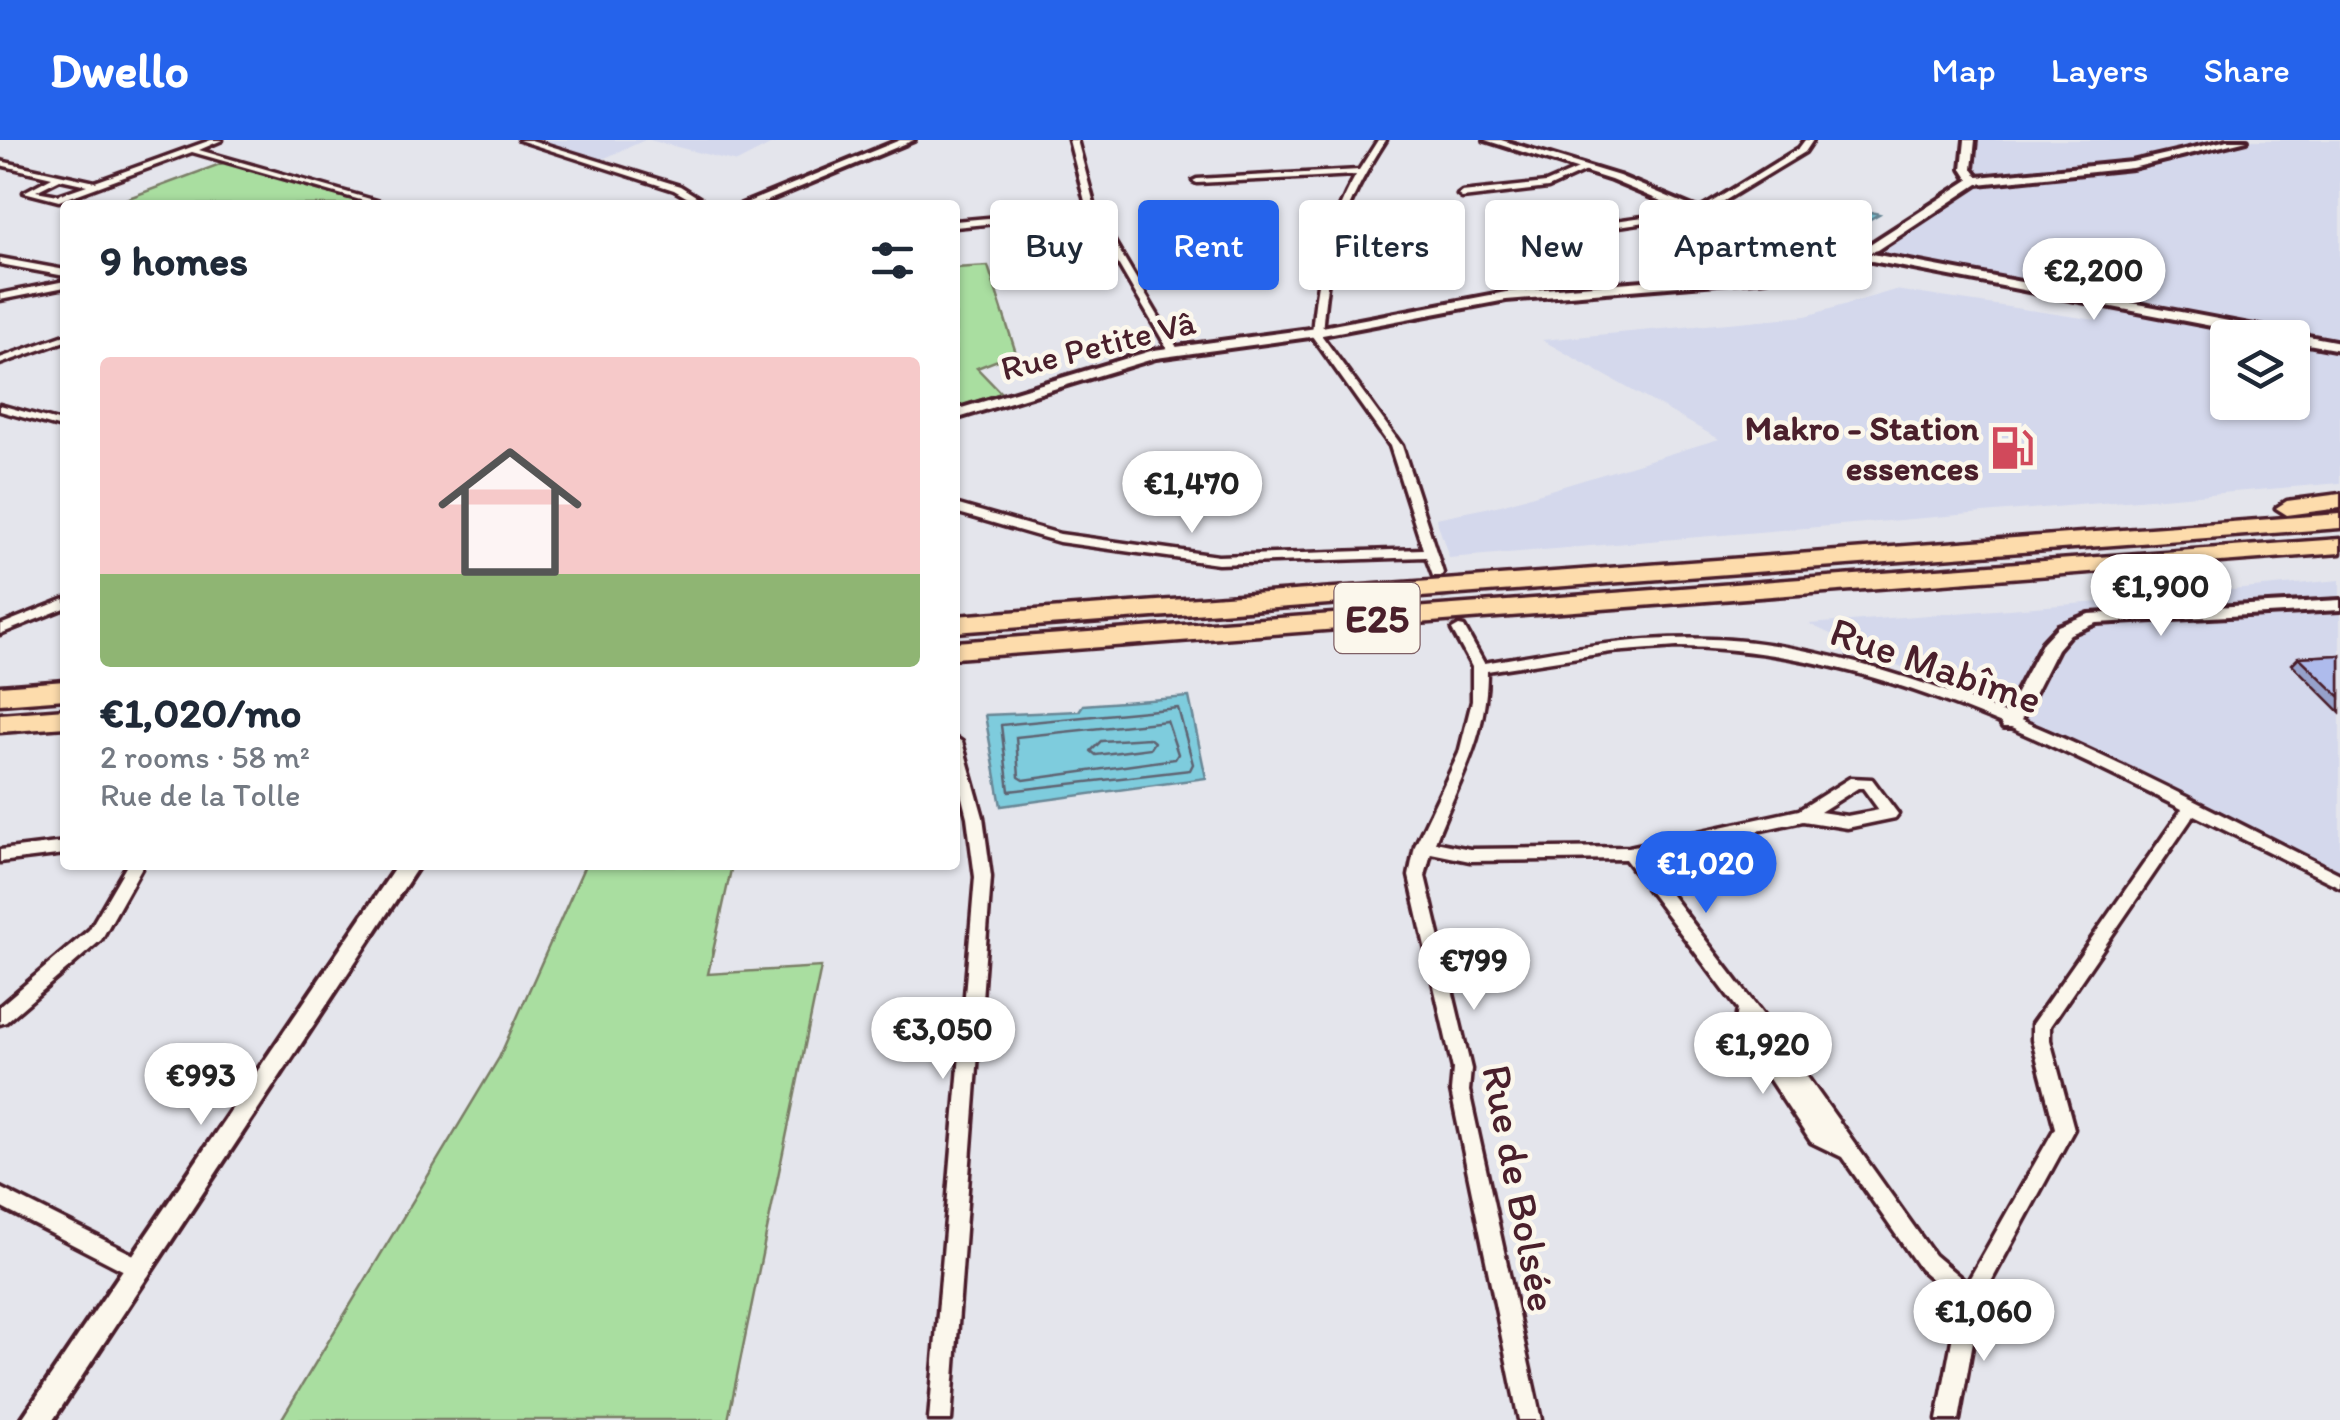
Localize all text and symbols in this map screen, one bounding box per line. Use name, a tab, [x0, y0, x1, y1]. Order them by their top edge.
text: Dwello	[50, 41, 189, 99]
text: Map	[1932, 49, 1996, 91]
text: Layers	[2051, 49, 2148, 91]
text: Share	[2203, 49, 2290, 91]
chip: Buy	[990, 200, 1118, 290]
chip: Rent	[1138, 200, 1279, 290]
chip: Filters	[1299, 200, 1465, 290]
chip: New	[1485, 200, 1619, 290]
chip: Apartment	[1639, 200, 1872, 290]
icon: filters	[865, 233, 920, 288]
text: 9 homes	[100, 235, 248, 286]
pin: €2,200	[2013, 238, 2175, 323]
text: €2,200	[2045, 251, 2143, 289]
street label: Rue Petite Vâ	[996, 301, 1200, 389]
map controls	[2210, 320, 2310, 420]
button: layers	[2210, 320, 2310, 420]
place label: Makro - Station essences	[1745, 407, 1979, 489]
icon: home	[420, 422, 600, 602]
fuel station icon: Makro - Station essences	[1988, 424, 2036, 472]
pin: €1,470	[1111, 451, 1273, 536]
text: €1,470	[1144, 464, 1240, 502]
pin: €1,900	[2080, 554, 2242, 639]
text: €1,900	[2113, 567, 2209, 605]
road number: E25	[1334, 583, 1420, 653]
street label: Rue Mabîme	[1824, 605, 2048, 725]
text: €1,020/mo	[100, 687, 302, 738]
text: 2 rooms · 58 m²	[100, 738, 310, 776]
text: Rue de la Tolle	[100, 776, 300, 814]
pin: €1,020	[1625, 831, 1787, 916]
text: €1,020	[1658, 844, 1754, 882]
pin: €799	[1415, 928, 1533, 1013]
text: €799	[1440, 941, 1508, 979]
pin: €3,050	[862, 997, 1024, 1082]
text: €3,050	[893, 1010, 993, 1048]
pin: €1,920	[1682, 1012, 1844, 1097]
text: €1,920	[1716, 1025, 1810, 1063]
pin: €993	[142, 1043, 260, 1128]
text: €993	[166, 1056, 236, 1094]
street label: Rue de Bolsée	[1471, 1060, 1569, 1316]
pin: €1,060	[1903, 1279, 2065, 1364]
text: €1,060	[1935, 1292, 2033, 1330]

